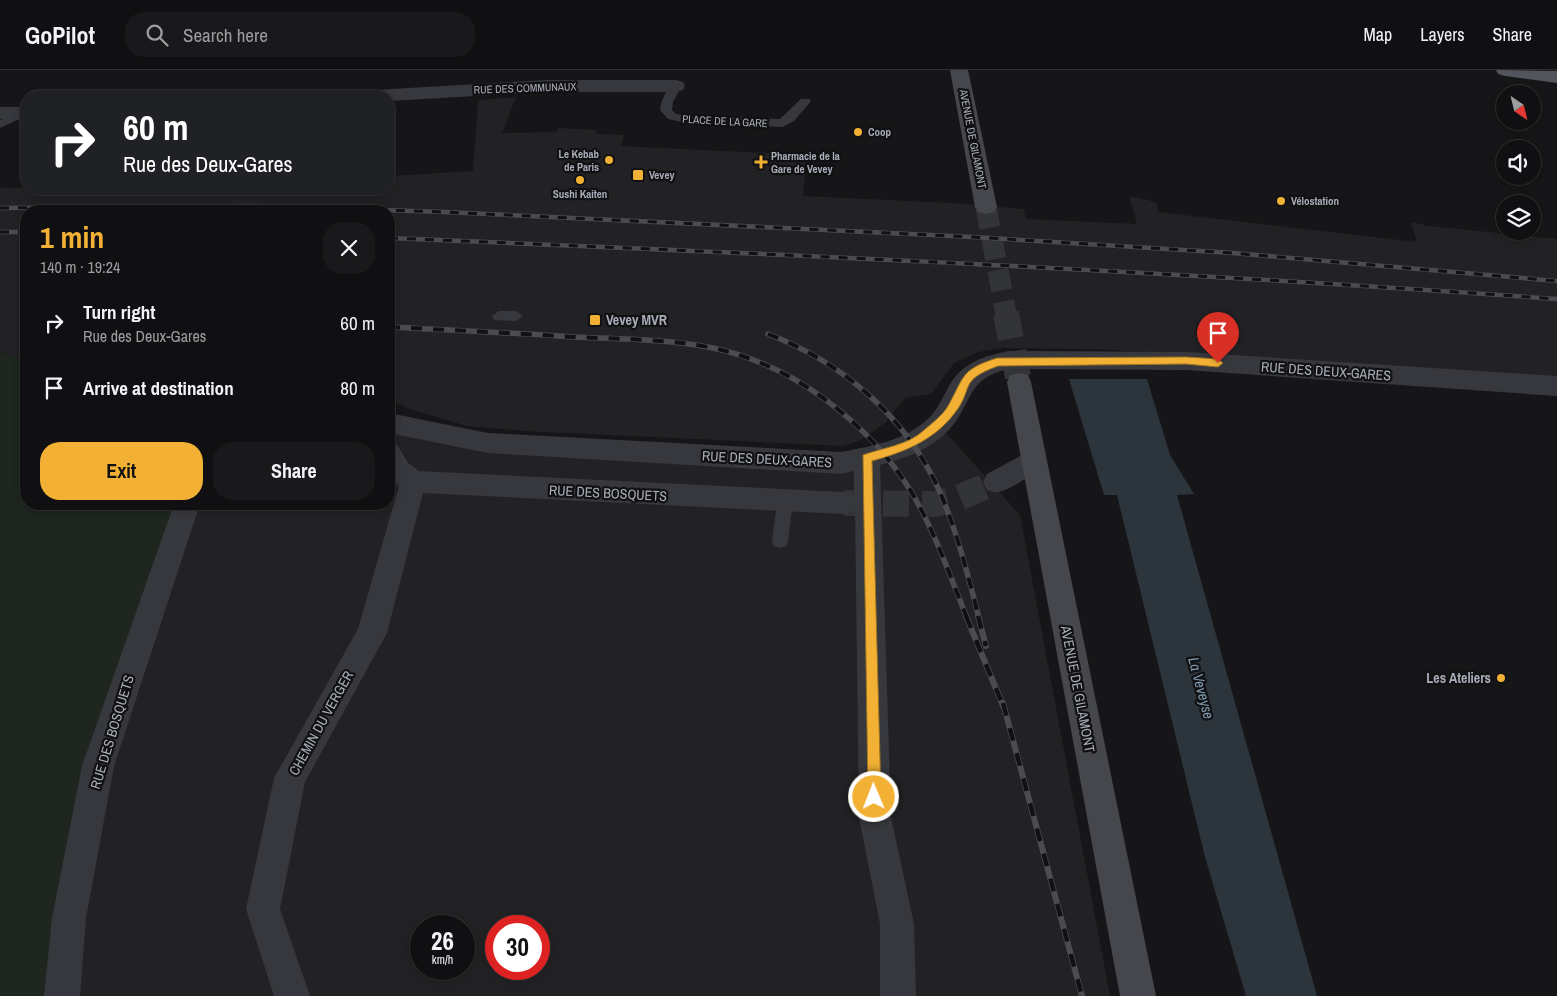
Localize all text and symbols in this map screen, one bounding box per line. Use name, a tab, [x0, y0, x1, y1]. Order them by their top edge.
search box	[125, 12, 475, 57]
text: GoPilot	[25, 19, 95, 51]
icon: search	[143, 21, 171, 49]
text: Search here	[183, 22, 268, 48]
text: Map	[1364, 22, 1392, 47]
text: Layers	[1420, 22, 1465, 47]
text: Share	[1493, 22, 1532, 47]
street label: RUE DES COMMUNAUX	[473, 79, 577, 97]
north arrow	[1496, 85, 1541, 130]
map controls	[1496, 85, 1541, 240]
street label: AVENUE DE GILAMONT	[956, 87, 990, 190]
text: 60 m	[123, 104, 188, 151]
icon: right	[40, 110, 105, 175]
street label: PLACE DE LA GARE	[682, 112, 768, 130]
place label: Coop	[868, 125, 892, 139]
marker: Coop	[852, 126, 864, 138]
button: sound	[1496, 140, 1541, 185]
place label: Le Kebab de Paris	[558, 147, 599, 174]
text: Rue des Deux-Gares	[123, 149, 292, 179]
place label: Pharmacie de la Gare de Vevey	[771, 149, 840, 176]
marker: Le Kebab de Paris	[603, 154, 615, 166]
marker: Pharmacie de la Gare de Vevey	[755, 156, 767, 168]
marker: Vevey	[631, 168, 645, 182]
place label: Vevey	[649, 168, 674, 182]
marker: Sushi Kaiten	[574, 174, 586, 186]
place label: Sushi Kaiten	[553, 187, 607, 201]
place label: Vélostation	[1291, 194, 1339, 208]
marker: Vélostation	[1275, 195, 1287, 207]
button: layers	[1496, 195, 1541, 240]
text: 1 min	[40, 217, 104, 257]
button: close	[323, 222, 375, 274]
text: 140 m · 19:24	[40, 256, 120, 278]
text: Turn right	[83, 299, 155, 325]
icon: right	[40, 309, 68, 337]
text: 60 m	[340, 310, 375, 336]
place label: Vevey MVR	[606, 311, 668, 329]
pin	[1197, 312, 1239, 363]
marker: Vevey MVR	[588, 313, 602, 327]
icon: arrive	[1204, 319, 1232, 347]
text: Rue des Deux-Gares	[83, 325, 206, 347]
street label: RUE DES DEUX-GARES	[1260, 357, 1392, 385]
icon: arrive	[40, 374, 68, 402]
text: Arrive at destination	[83, 375, 234, 401]
text: 80 m	[340, 375, 375, 401]
button: Exit	[40, 442, 203, 500]
button: Share	[213, 442, 375, 500]
street label: RUE DES DEUX-GARES	[702, 447, 833, 471]
street label: RUE DES BOSQUETS	[549, 481, 668, 505]
street label: AVENUE DE GILAMONT	[1057, 623, 1099, 754]
water label: La Veveyse	[1183, 655, 1220, 721]
street label: CHEMIN DU VERGER	[285, 668, 357, 778]
place label: Les Ateliers	[1426, 669, 1491, 687]
marker: Les Ateliers	[1495, 672, 1507, 684]
street label: RUE DES BOSQUETS	[86, 673, 138, 791]
position arrow	[847, 770, 899, 822]
speed limit sign: 30	[485, 915, 550, 980]
text: 26	[431, 924, 454, 958]
text: km/h	[432, 952, 453, 968]

